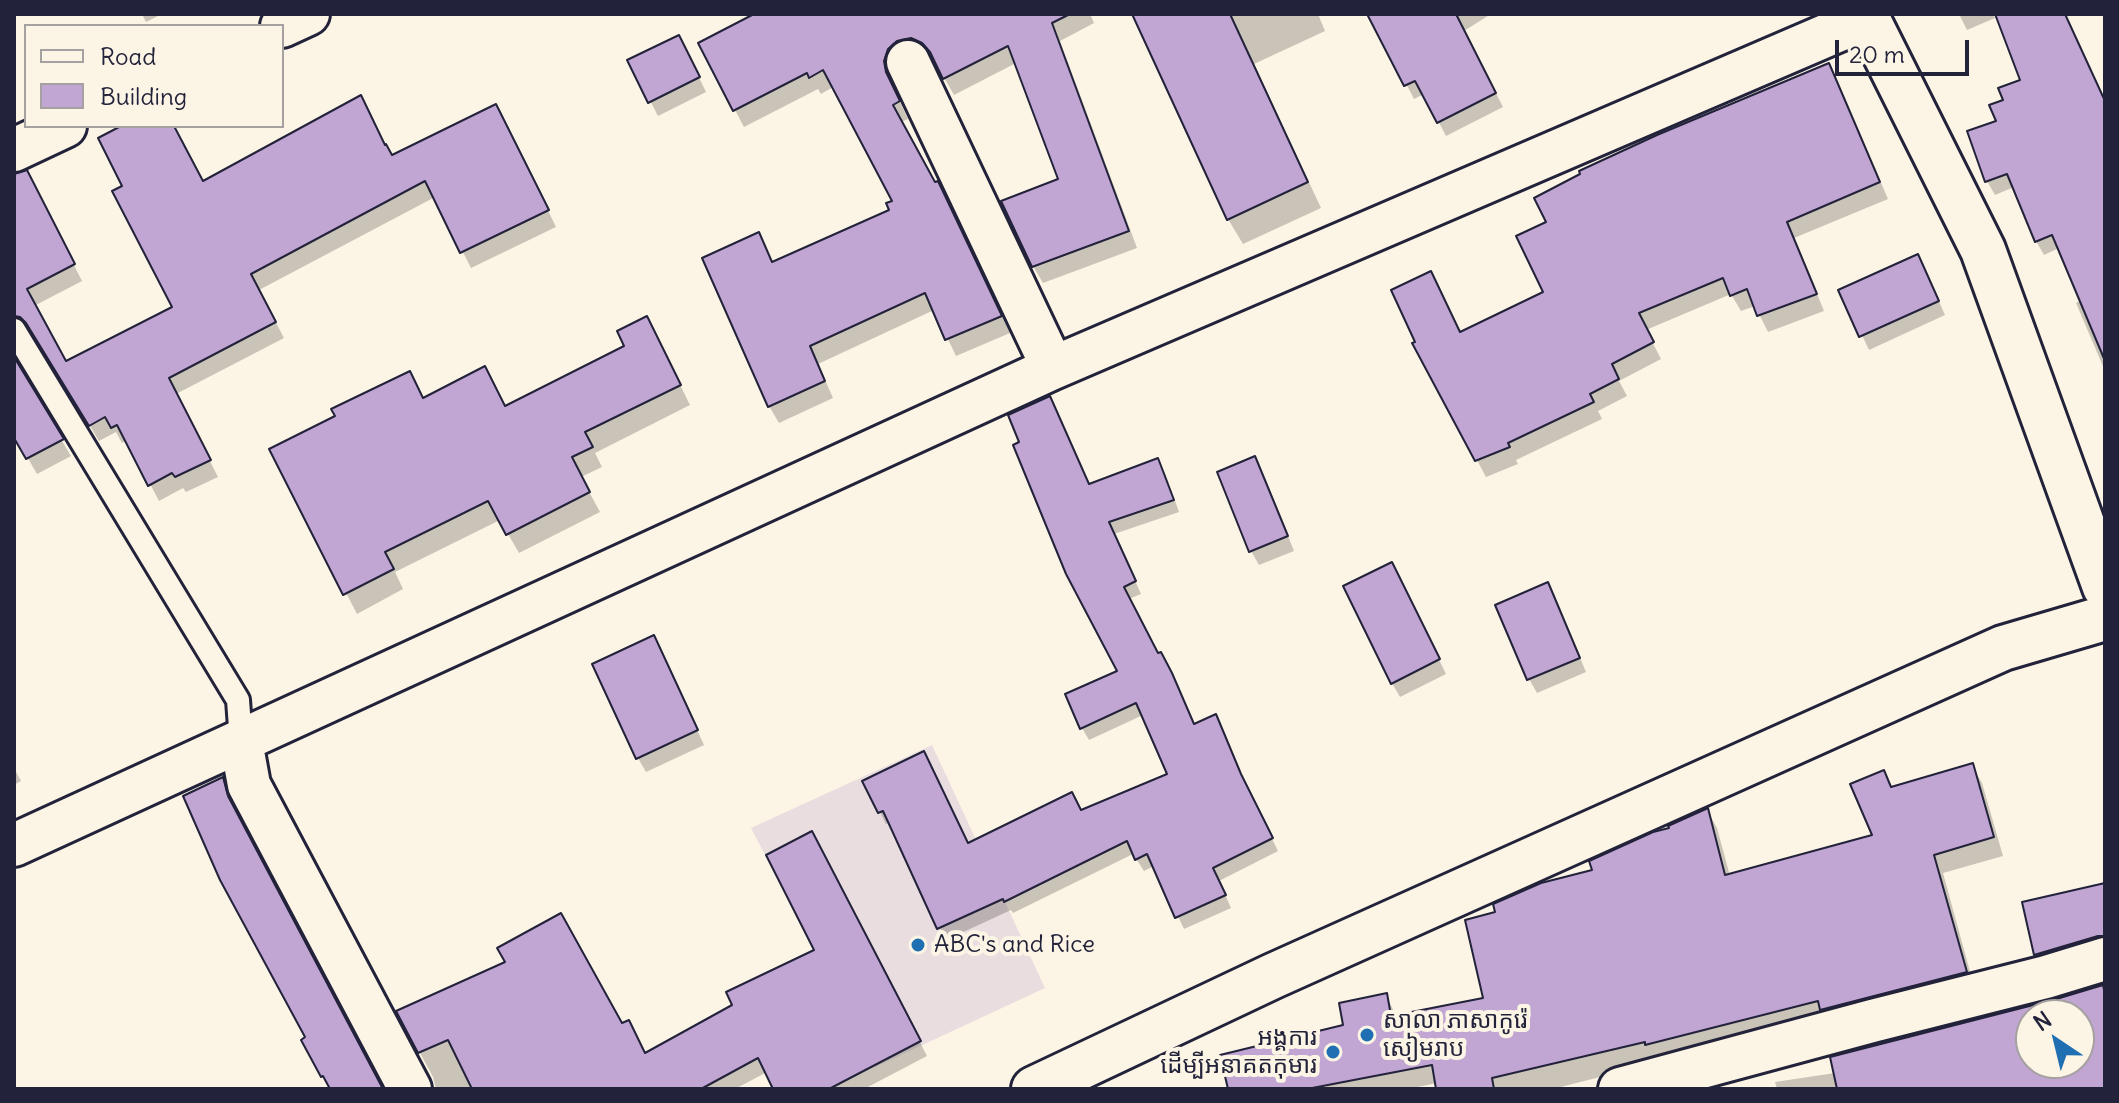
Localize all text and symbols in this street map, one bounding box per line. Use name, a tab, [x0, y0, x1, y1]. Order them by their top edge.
legend	[24, 24, 284, 128]
scale bar	[1839, 24, 1973, 74]
text: 20 m	[1849, 39, 1905, 69]
text: Road	[100, 41, 156, 71]
text: Building	[100, 81, 187, 111]
place label: ABC's and Rice	[934, 931, 1095, 959]
marker: ABC's and Rice	[909, 936, 927, 954]
north arrow	[2015, 999, 2095, 1079]
text: N	[2028, 1005, 2057, 1037]
place label: សាលា ភាសាកូរ៉េ សៀមរាប	[1383, 1007, 1528, 1063]
place label: អង្គការ ដើម្បីអនាគតកុមារ	[1160, 1024, 1317, 1080]
marker: សាលា ភាសាកូរ៉េ សៀមរាប	[1358, 1026, 1376, 1044]
marker: អង្គការ ដើម្បីអនាគតកុមារ	[1324, 1043, 1342, 1061]

